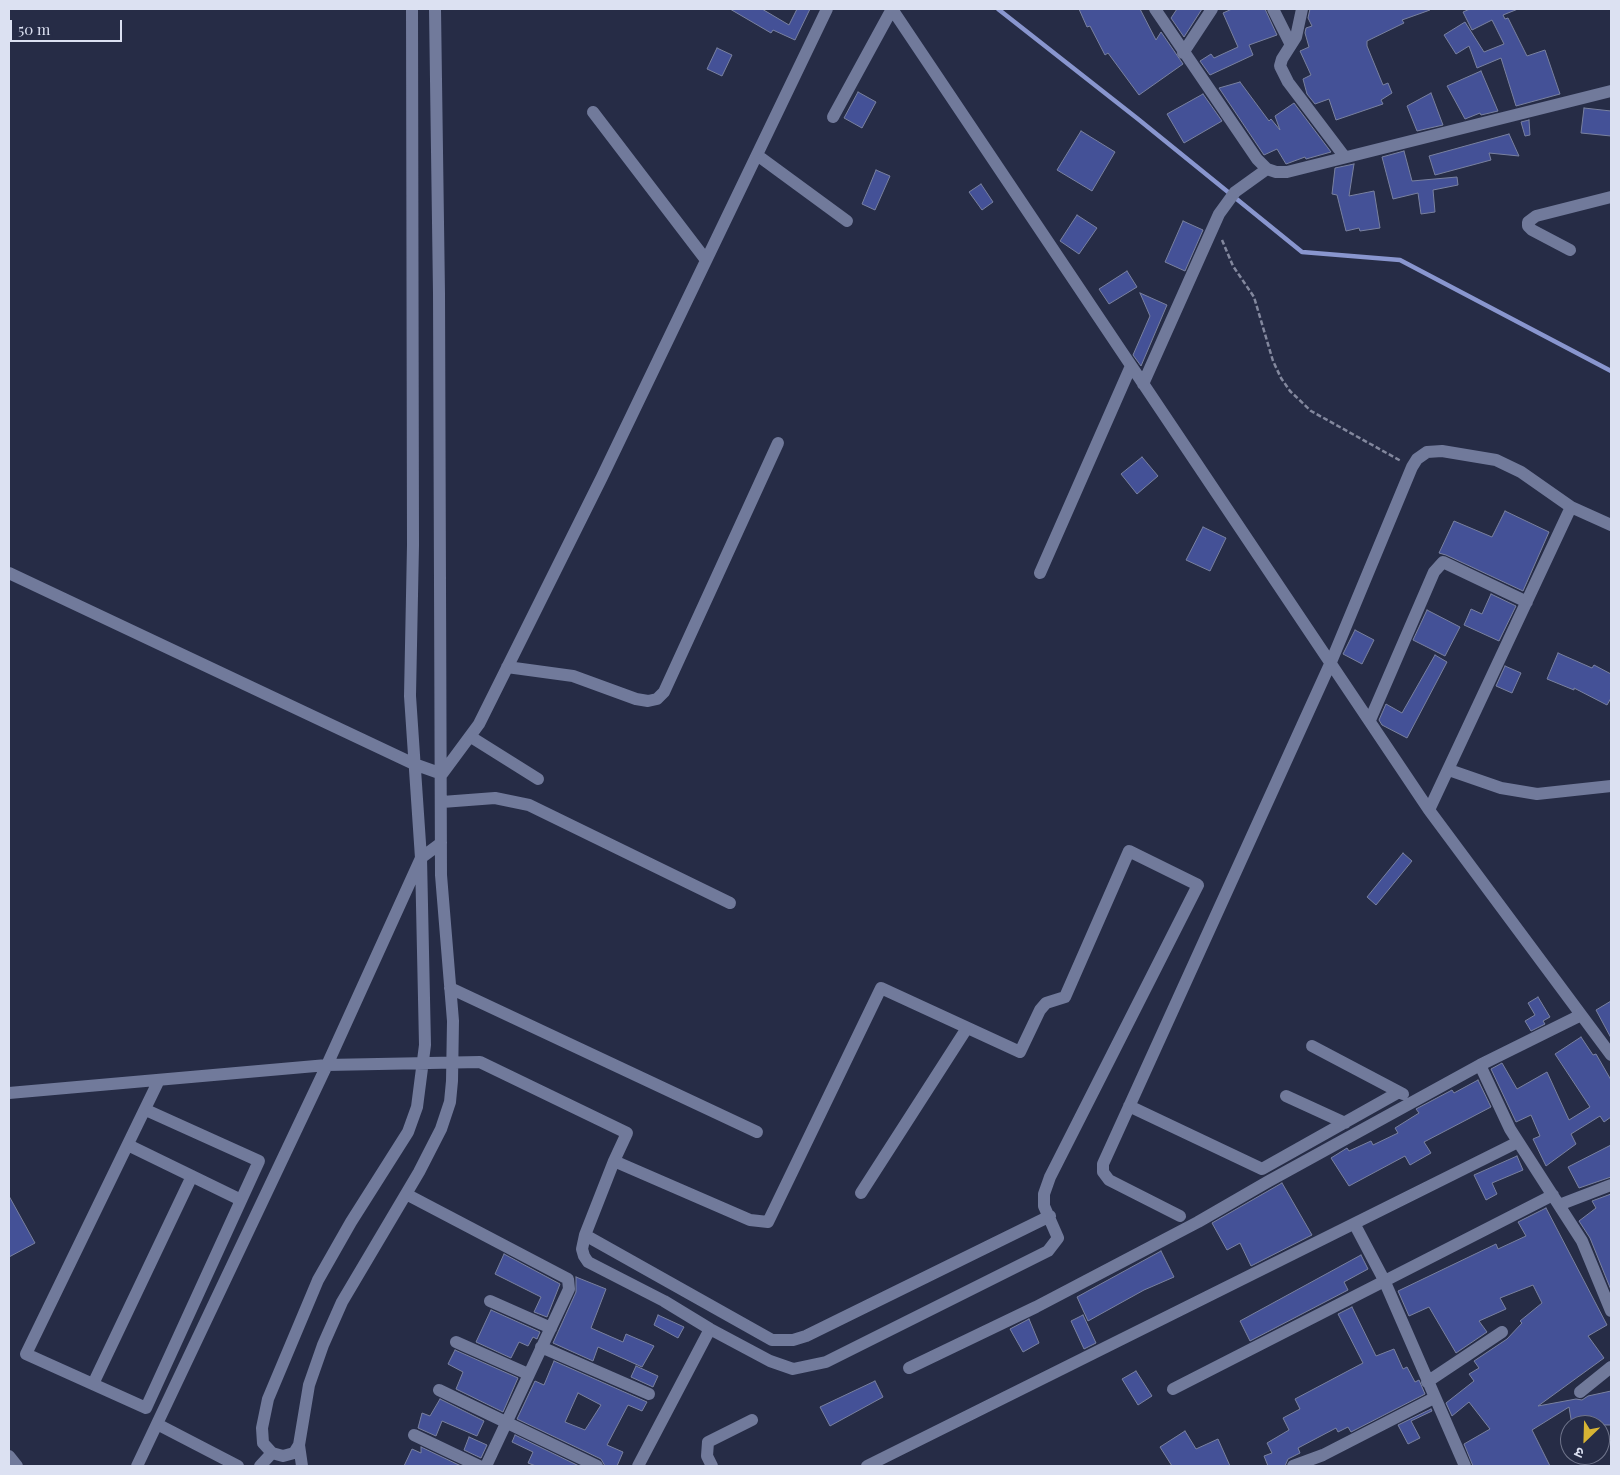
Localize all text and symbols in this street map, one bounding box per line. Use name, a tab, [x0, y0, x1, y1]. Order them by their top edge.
scale bar	[12, 10, 125, 42]
text: 50 m	[18, 19, 50, 39]
north arrow	[1560, 1415, 1610, 1465]
text: उ	[1571, 1443, 1587, 1464]

